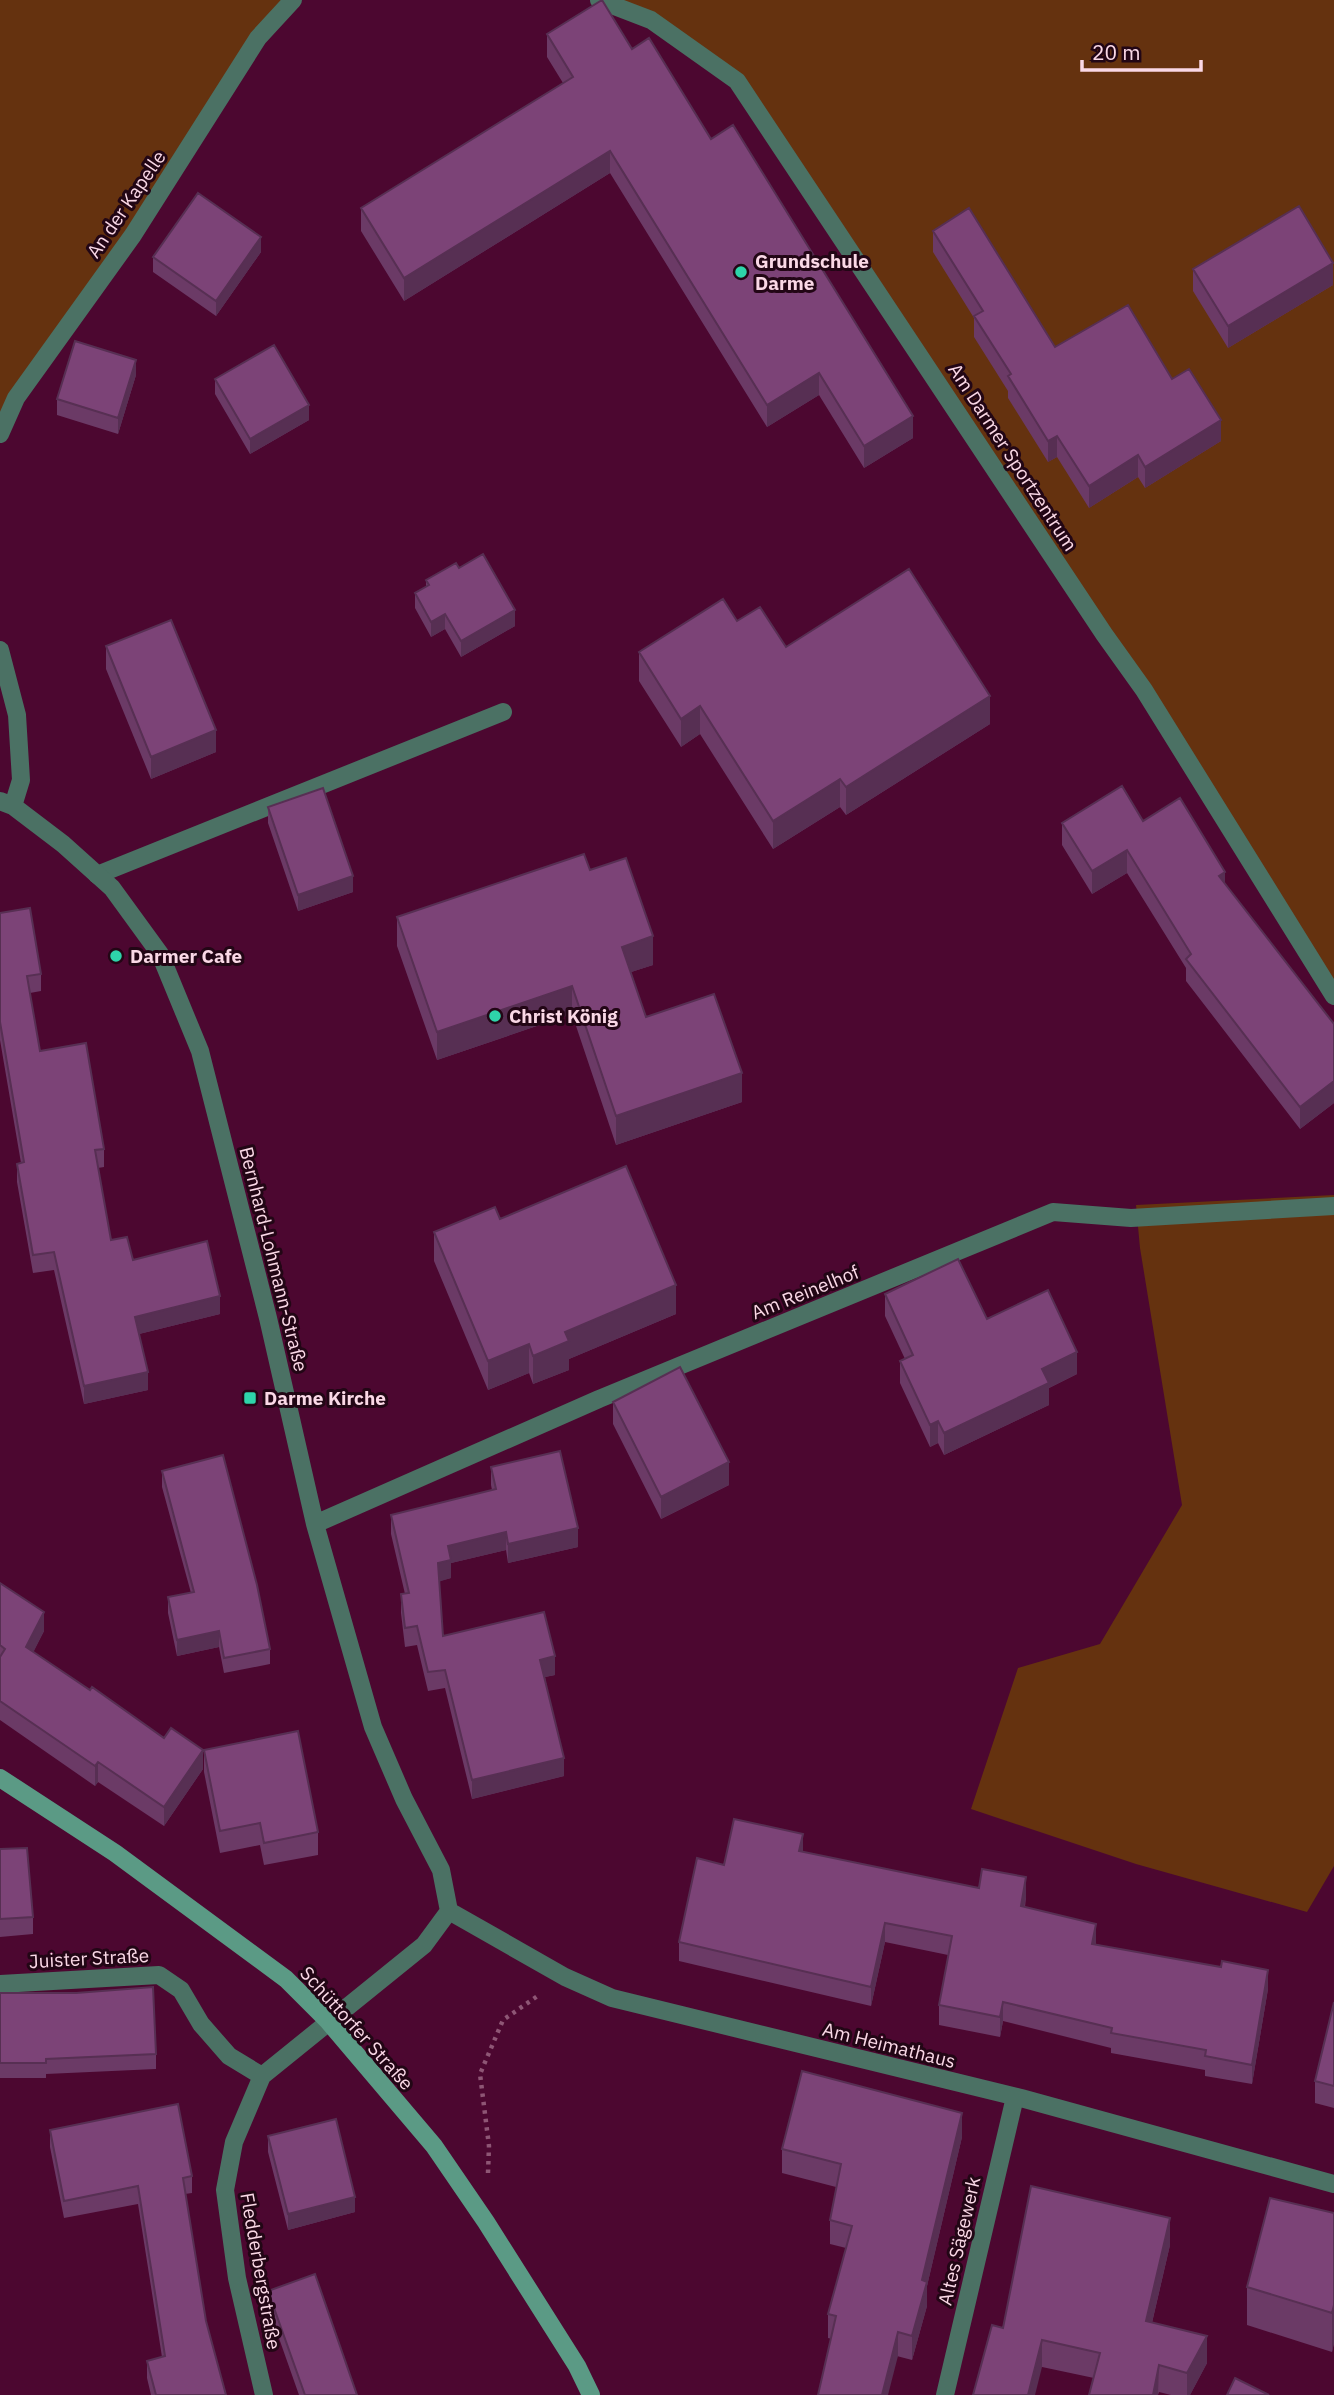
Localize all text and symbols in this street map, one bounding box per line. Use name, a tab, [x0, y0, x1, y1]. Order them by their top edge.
scale bar	[1082, 28, 1201, 72]
text: 20 m	[1092, 38, 1141, 66]
street label: An der Kapelle	[81, 146, 171, 262]
place label: Grundschule Darme	[755, 249, 869, 295]
marker: Grundschule Darme	[733, 264, 749, 280]
street label: Am Darmer Sportzentrum	[943, 359, 1083, 555]
place label: Darmer Cafe	[130, 944, 242, 968]
marker: Darmer Cafe	[108, 948, 124, 964]
place label: Christ König	[509, 1004, 618, 1028]
marker: Christ König	[487, 1008, 503, 1024]
street label: Bernhard-Lohmann-Straße	[234, 1144, 314, 1374]
street label: Am Reinelhof	[748, 1259, 862, 1325]
place label: Darme Kirche	[264, 1386, 386, 1410]
marker: Darme Kirche	[242, 1390, 258, 1406]
street label: Juister Straße	[28, 1943, 150, 1973]
street label: Schüttorfer Straße	[295, 1961, 419, 2095]
street label: Am Heimathaus	[820, 2017, 958, 2073]
street label: Altes Sägewerk	[933, 2174, 985, 2308]
street label: Fledderbergstraße	[235, 2191, 287, 2351]

